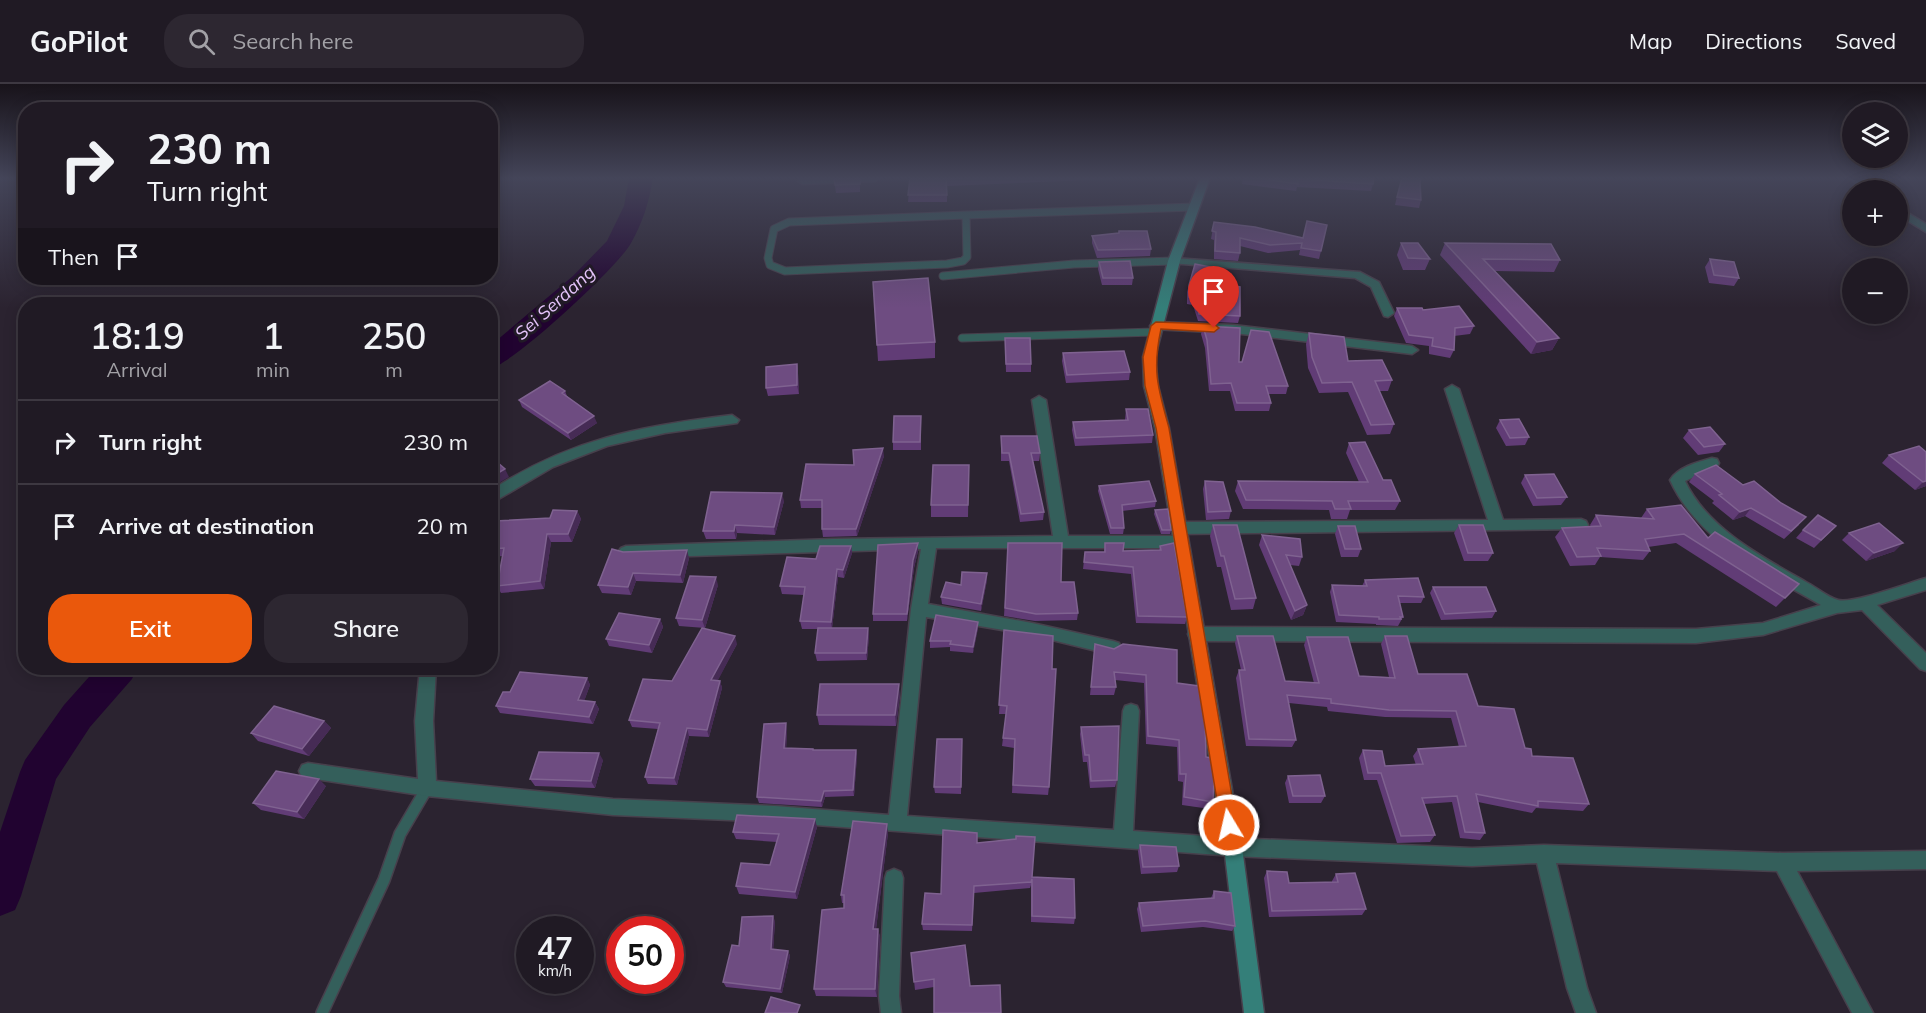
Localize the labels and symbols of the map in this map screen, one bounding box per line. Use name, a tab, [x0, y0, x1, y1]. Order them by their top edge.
water label: Sei Serdang	[510, 260, 600, 345]
pin	[1188, 266, 1239, 328]
position arrow	[1197, 793, 1261, 857]
speed limit sign: 50	[606, 916, 684, 994]

